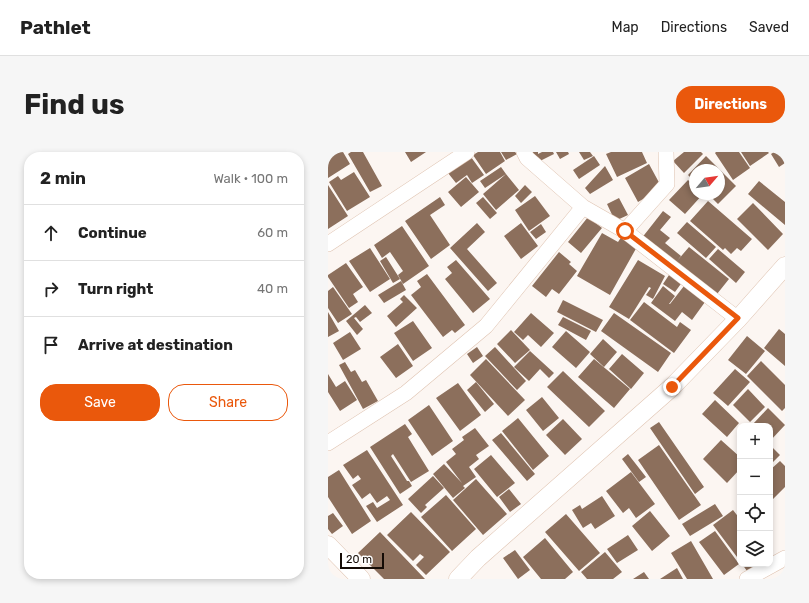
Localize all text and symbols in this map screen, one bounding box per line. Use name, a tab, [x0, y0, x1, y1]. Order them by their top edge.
text: Pathlet	[20, 16, 91, 39]
text: Map	[612, 19, 639, 36]
text: Directions	[661, 19, 727, 36]
text: Saved	[749, 19, 789, 36]
button: Directions	[676, 86, 785, 123]
text: Find us	[24, 88, 124, 121]
north arrow	[689, 164, 725, 200]
text: 2 min	[40, 168, 86, 188]
text: Walk · 100 m	[213, 171, 288, 186]
icon: ahead	[40, 222, 62, 244]
route start	[616, 222, 634, 240]
text: Continue	[78, 224, 147, 242]
text: 60 m	[257, 225, 288, 240]
icon: right	[40, 278, 62, 300]
text: Turn right	[78, 280, 153, 298]
text: 40 m	[257, 281, 288, 296]
icon: arrive	[40, 334, 62, 356]
text: Arrive at destination	[78, 336, 233, 354]
route end	[663, 378, 681, 396]
button: Save	[40, 384, 160, 421]
button: Share	[168, 384, 288, 421]
map controls	[737, 423, 773, 567]
button: +	[737, 423, 773, 459]
button: −	[737, 459, 773, 495]
button: locate	[737, 495, 773, 531]
button: layers	[737, 531, 773, 567]
scale bar	[340, 551, 384, 570]
text: 20 m	[346, 553, 372, 566]

